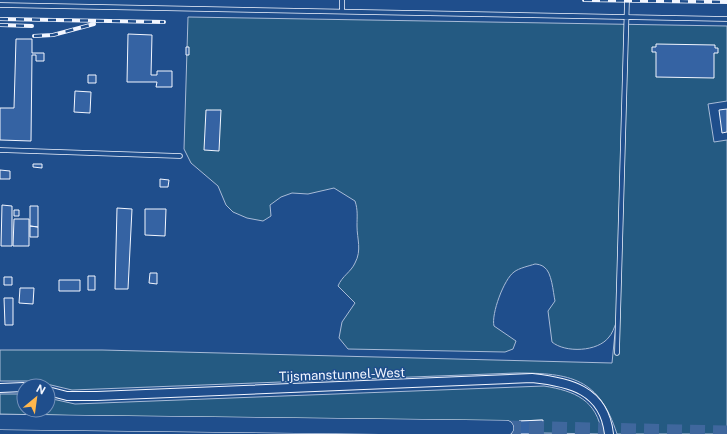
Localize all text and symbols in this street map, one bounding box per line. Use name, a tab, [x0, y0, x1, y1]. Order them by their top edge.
street label: Tijsmanstunnel-West	[279, 365, 405, 384]
north arrow	[16, 378, 56, 418]
text: N	[34, 382, 48, 397]

